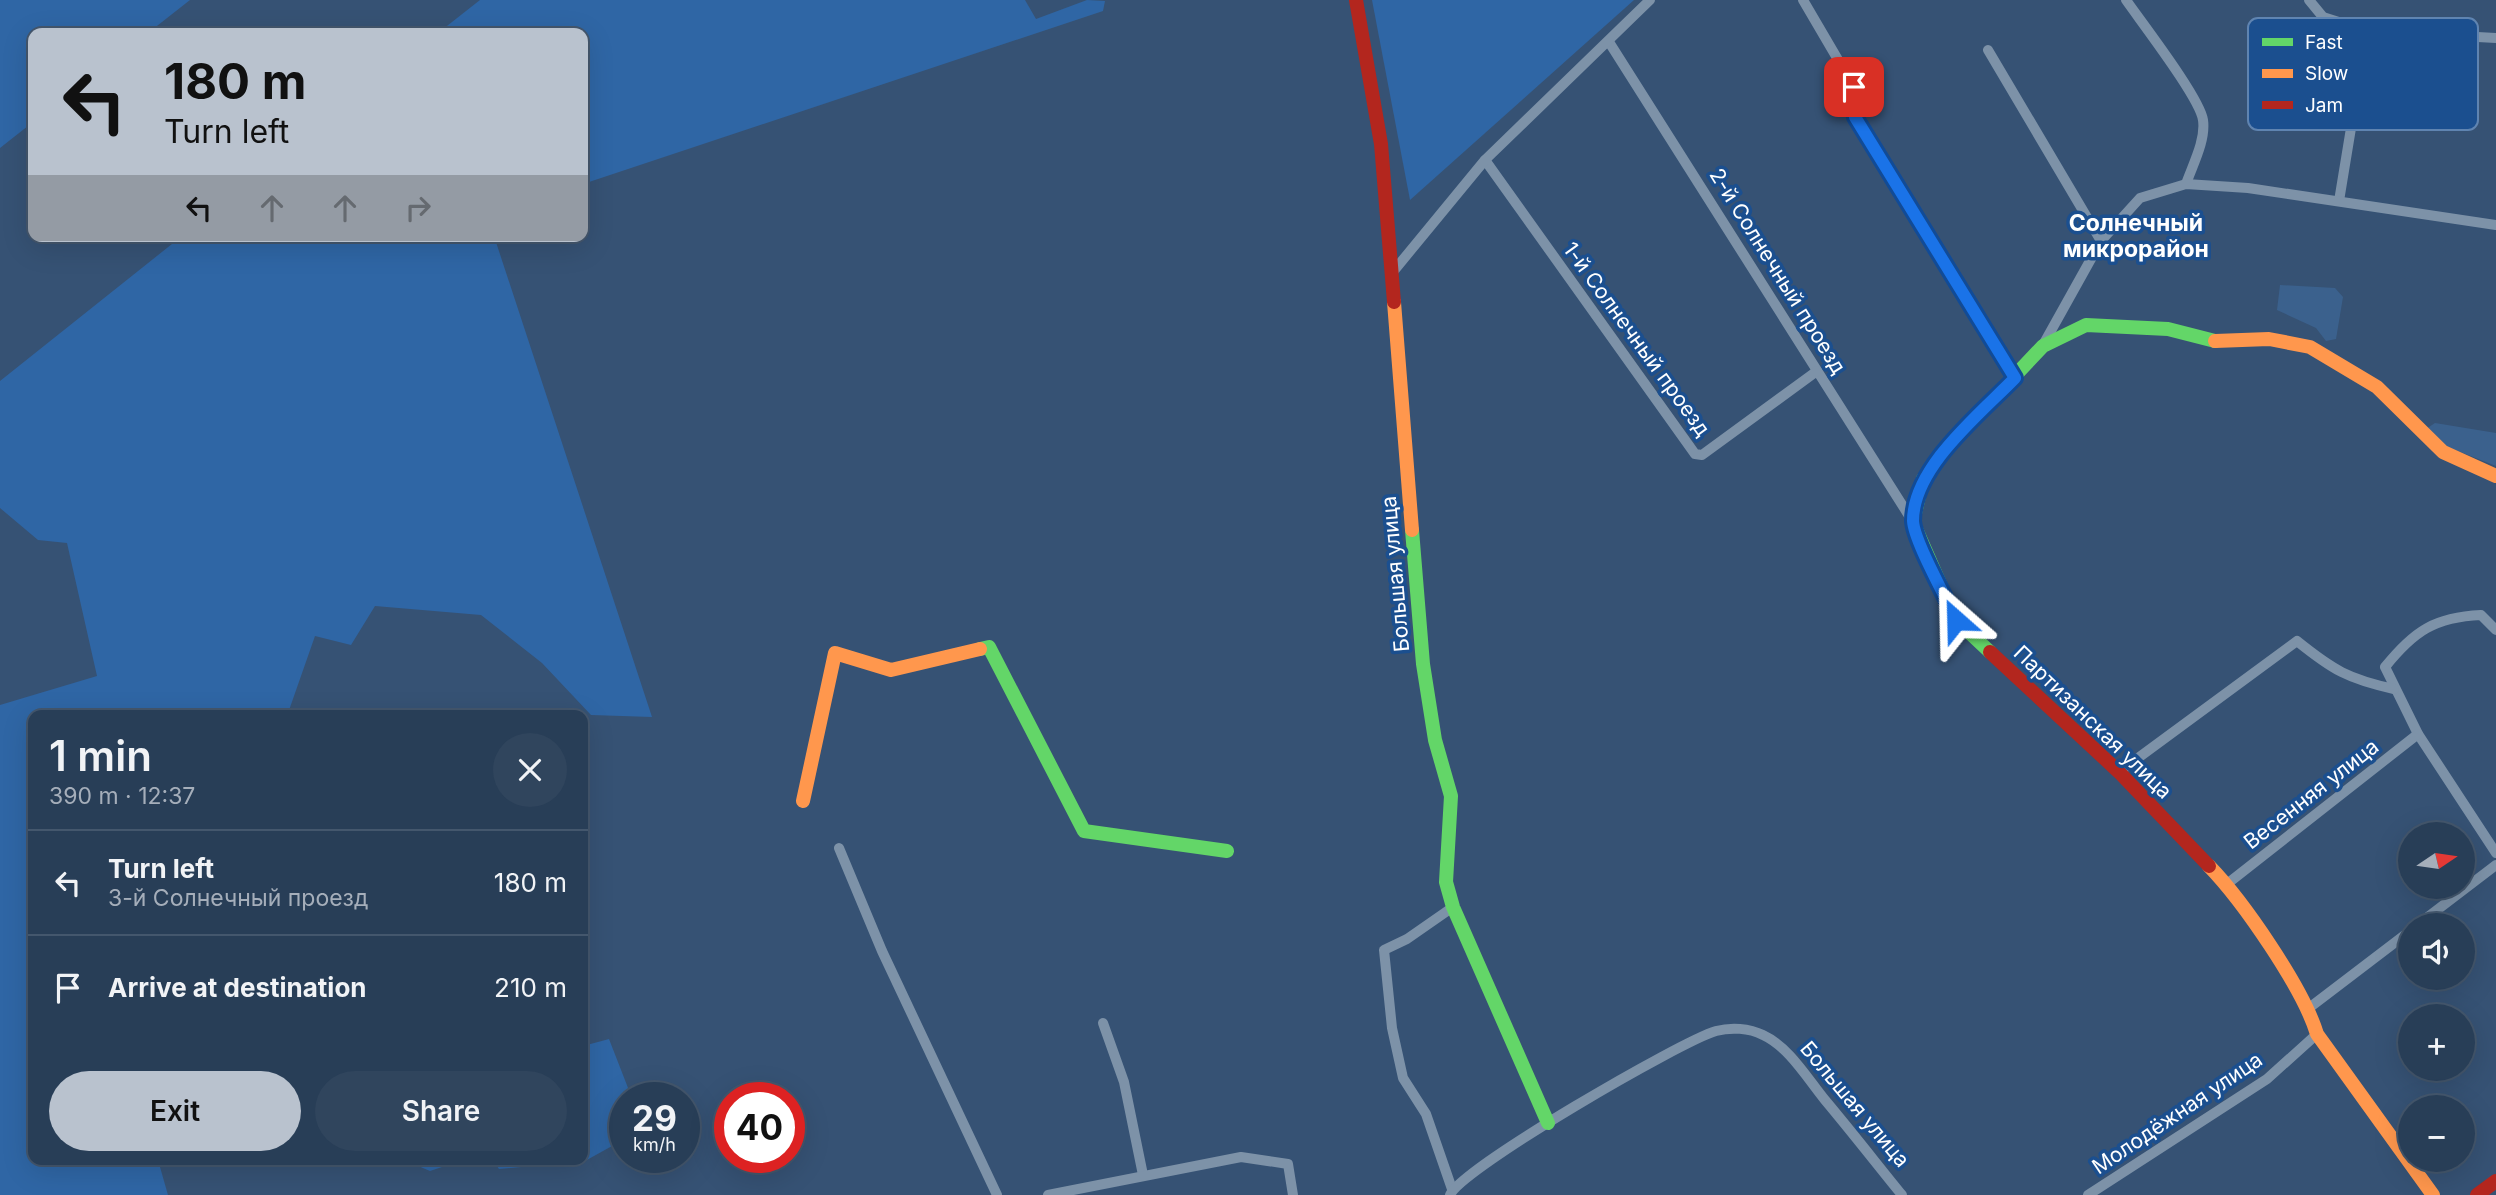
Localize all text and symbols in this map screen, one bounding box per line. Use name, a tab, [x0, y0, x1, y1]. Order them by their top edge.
legend	[2248, 18, 2478, 130]
text: Fast	[2305, 31, 2343, 54]
text: 180 m	[164, 52, 306, 111]
icon: left	[49, 56, 140, 147]
pin	[1824, 57, 1884, 117]
text: Slow	[2305, 62, 2348, 85]
icon: arrive	[1835, 68, 1873, 106]
text: Jam	[2305, 94, 2343, 117]
text: Turn left	[164, 112, 289, 151]
street label: 2-й Солнечный проезд	[1704, 164, 1852, 378]
icon: left	[180, 189, 218, 227]
icon: ahead	[253, 189, 291, 227]
icon: ahead	[326, 189, 364, 227]
icon: right	[399, 189, 437, 227]
district label: Солнечный микрорайон	[2063, 209, 2209, 263]
street label: 1-й Солнечный проезд	[1558, 237, 1716, 441]
street label: Большая улица	[1376, 495, 1414, 653]
position arrow	[1919, 583, 1993, 657]
street label: Партизанская улица	[2009, 640, 2177, 804]
text: 1 min	[49, 730, 152, 781]
button: close	[493, 733, 567, 807]
street label: Весенняя улица	[2239, 734, 2383, 854]
text: 390 m · 12:37	[49, 782, 195, 810]
north arrow	[2398, 822, 2474, 900]
map controls	[2398, 822, 2475, 1172]
text: Turn left	[108, 853, 214, 884]
icon: left	[49, 864, 87, 902]
text: 180 m	[494, 867, 567, 898]
text: 3-й Солнечный проезд	[108, 884, 368, 912]
button: sound	[2398, 913, 2475, 990]
icon: arrive	[49, 969, 87, 1007]
text: Arrive at destination	[108, 972, 367, 1003]
text: 210 m	[494, 972, 567, 1003]
button: +	[2398, 1004, 2475, 1081]
street label: Большая улица	[1795, 1036, 1915, 1172]
street label: Молодёжная улица	[2087, 1047, 2267, 1179]
button: Exit	[49, 1071, 301, 1151]
button: Share	[315, 1071, 567, 1151]
speed limit sign: 40	[714, 1082, 805, 1173]
button: −	[2398, 1095, 2475, 1172]
text: 29	[632, 1097, 677, 1139]
text: km/h	[633, 1134, 676, 1155]

